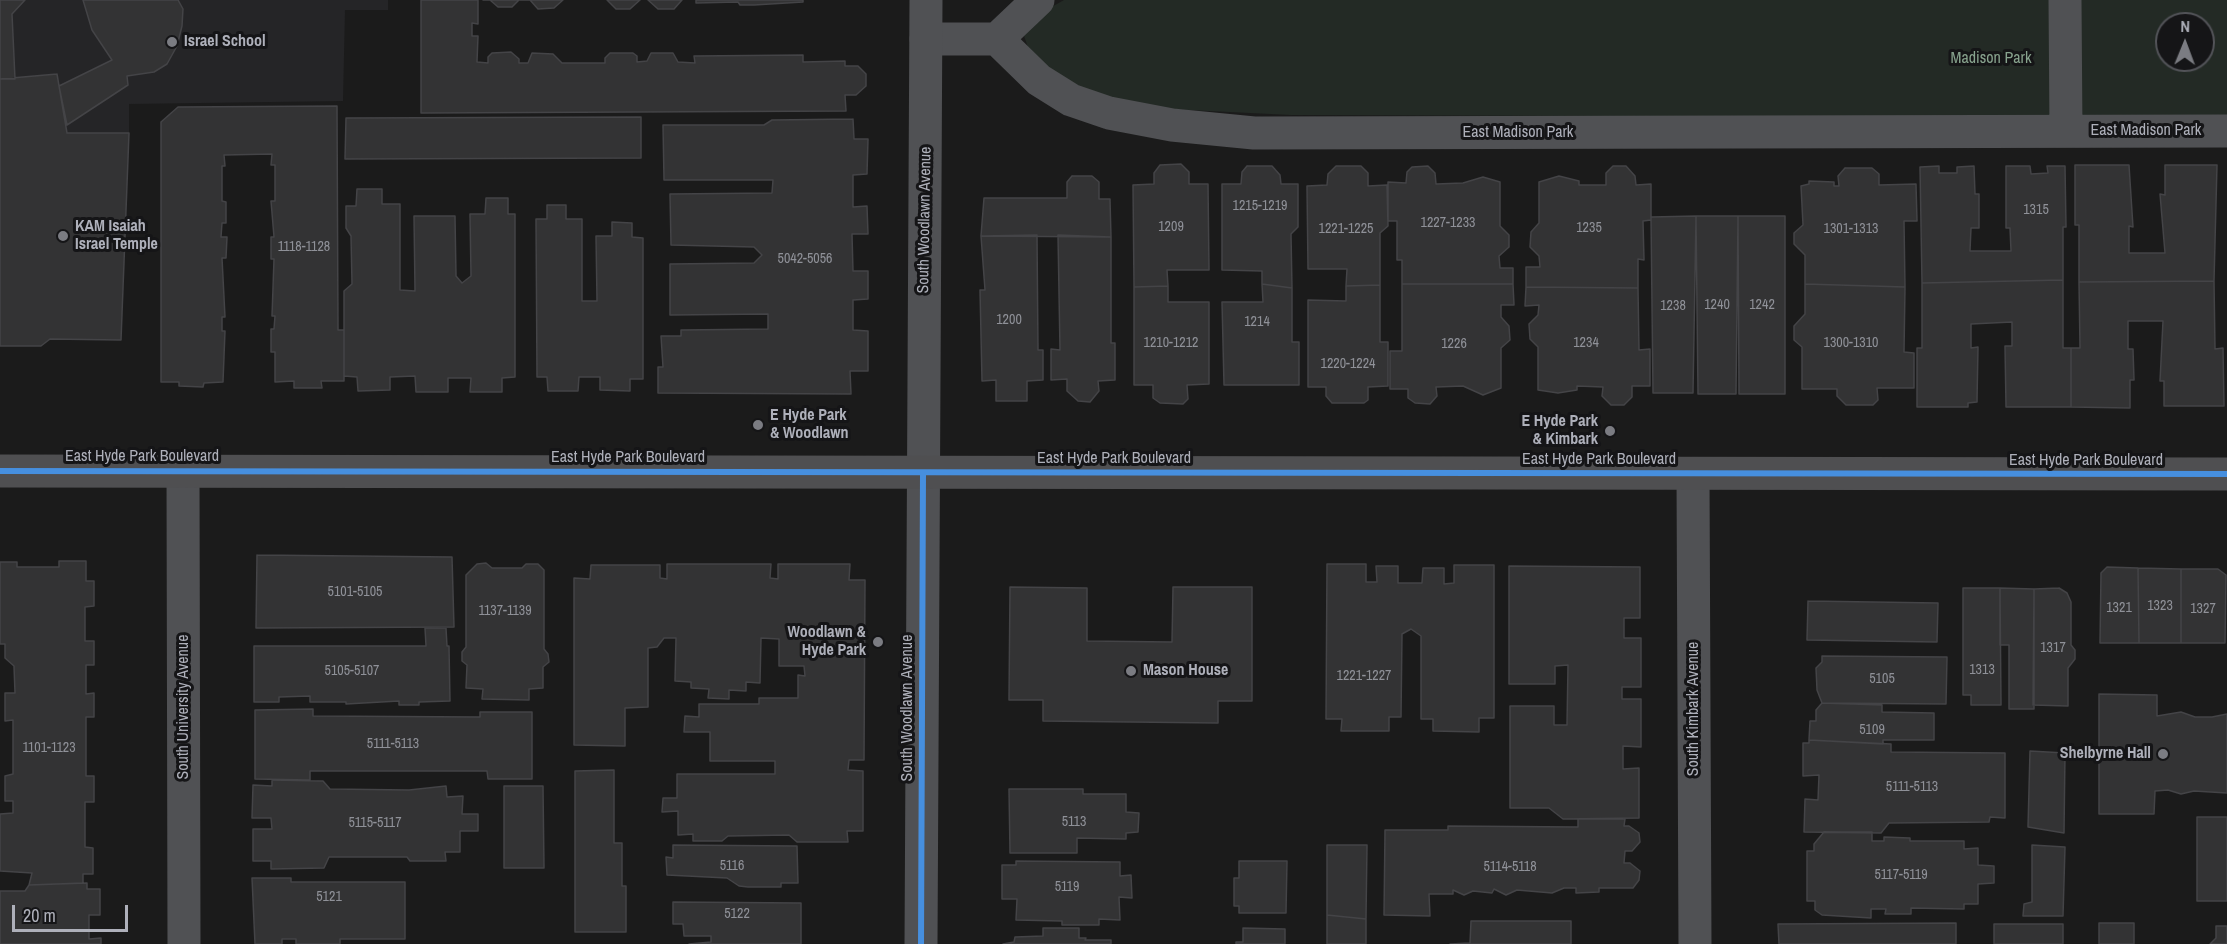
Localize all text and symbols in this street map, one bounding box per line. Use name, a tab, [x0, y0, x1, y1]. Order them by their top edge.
north arrow	[2155, 12, 2215, 72]
text: N	[2180, 15, 2190, 37]
place label: Israel School	[184, 32, 266, 52]
marker: Israel School	[165, 35, 179, 49]
park label: Madison Park	[1951, 49, 2031, 69]
street label: East Madison Park	[2091, 121, 2201, 141]
street label: East Madison Park	[1463, 123, 1573, 143]
street label: South Woodlawn Avenue	[914, 146, 936, 294]
house number: 1215-1219	[1233, 198, 1287, 214]
house number: 1315	[2023, 202, 2049, 218]
house number: 1227-1233	[1421, 215, 1475, 231]
place label: KAM Isaiah Israel Temple	[75, 217, 158, 255]
house number: 1209	[1158, 219, 1184, 235]
house number: 1235	[1576, 220, 1602, 236]
house number: 1221-1225	[1319, 221, 1373, 237]
house number: 1301-1313	[1824, 221, 1878, 237]
marker: KAM Isaiah Israel Temple	[56, 229, 70, 243]
house number: 1118-1128	[278, 239, 330, 255]
house number: 5042-5056	[778, 251, 832, 267]
house number: 1240	[1704, 297, 1730, 313]
house number: 1242	[1749, 297, 1775, 313]
house number: 1238	[1660, 298, 1686, 314]
house number: 1200	[996, 312, 1022, 328]
house number: 1214	[1244, 314, 1270, 330]
house number: 1210-1212	[1144, 335, 1198, 351]
house number: 1234	[1573, 335, 1599, 351]
house number: 1300-1310	[1824, 335, 1878, 351]
house number: 1226	[1441, 336, 1467, 352]
house number: 1220-1224	[1321, 356, 1375, 372]
place label: E Hyde Park & Woodlawn	[770, 406, 848, 444]
place label: E Hyde Park & Kimbark	[1521, 412, 1598, 450]
marker: E Hyde Park & Woodlawn	[751, 418, 765, 432]
marker: E Hyde Park & Kimbark	[1603, 424, 1617, 438]
street label: East Hyde Park Boulevard	[65, 447, 219, 467]
street label: East Hyde Park Boulevard	[551, 448, 705, 468]
street label: East Hyde Park Boulevard	[1037, 449, 1191, 469]
street label: East Hyde Park Boulevard	[1522, 450, 1676, 470]
street label: East Hyde Park Boulevard	[2009, 451, 2163, 471]
house number: 5101-5105	[328, 584, 382, 600]
house number: 1323	[2147, 598, 2173, 614]
house number: 1321	[2106, 600, 2132, 616]
house number: 1327	[2190, 601, 2216, 617]
house number: 1137-1139	[478, 603, 532, 619]
place label: Woodlawn & Hyde Park	[788, 623, 866, 661]
street label: South University Avenue	[174, 635, 194, 779]
marker: Woodlawn & Hyde Park	[871, 635, 885, 649]
street label: South Woodlawn Avenue	[898, 635, 918, 781]
house number: 1317	[2040, 640, 2066, 656]
street label: South Kimbark Avenue	[1684, 642, 1704, 776]
place label: Mason House	[1143, 661, 1228, 681]
house number: 1313	[1969, 662, 1995, 678]
house number: 5105-5107	[325, 663, 379, 679]
marker: Mason House	[1124, 664, 1138, 678]
house number: 1221-1227	[1337, 668, 1391, 684]
house number: 5105	[1869, 671, 1895, 687]
house number: 5109	[1859, 722, 1885, 738]
house number: 5111-5113	[367, 736, 419, 752]
house number: 1101-1123	[22, 740, 76, 756]
place label: Shelbyrne Hall	[2060, 744, 2151, 764]
marker: Shelbyrne Hall	[2156, 747, 2170, 761]
house number: 5111-5113	[1886, 779, 1938, 795]
house number: 5113	[1062, 814, 1086, 830]
house number: 5115-5117	[348, 815, 402, 831]
house number: 5116	[720, 858, 744, 874]
house number: 5114-5118	[1483, 859, 1537, 875]
house number: 5117-5119	[1874, 867, 1928, 883]
house number: 5119	[1055, 879, 1079, 895]
house number: 5121	[316, 889, 342, 905]
scale bar	[15, 893, 130, 931]
text: 20 m	[23, 903, 56, 928]
house number: 5122	[724, 906, 750, 922]

